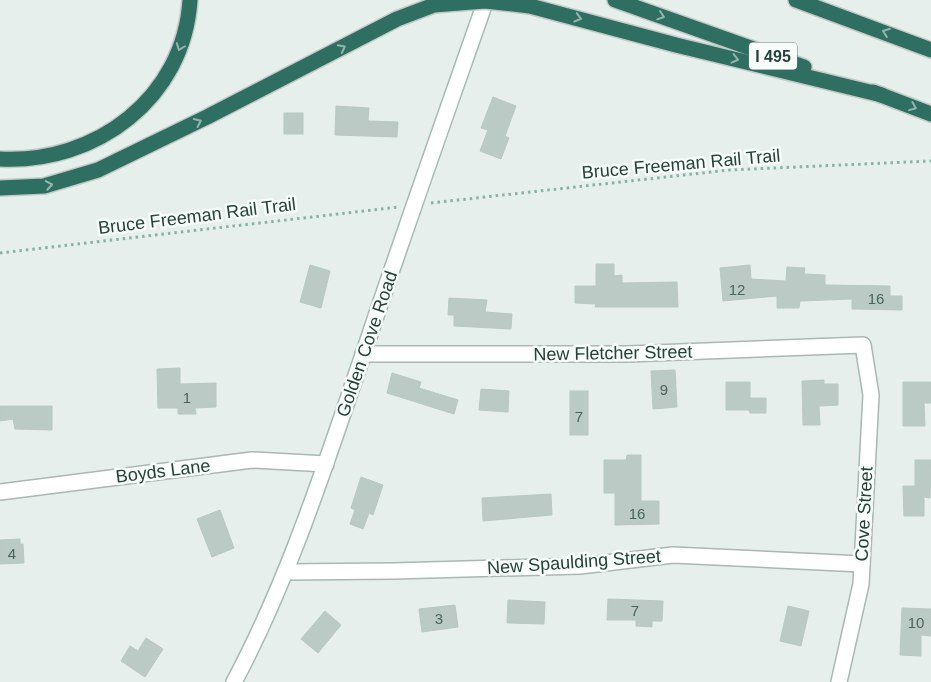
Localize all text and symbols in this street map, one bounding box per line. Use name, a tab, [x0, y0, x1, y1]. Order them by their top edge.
one-way arrow	[656, 10, 665, 20]
one-way arrow	[573, 13, 581, 23]
one-way arrow	[882, 28, 890, 38]
road number: I 495	[749, 42, 797, 70]
one-way arrow	[176, 43, 186, 51]
one-way arrow	[337, 44, 346, 54]
one-way arrow	[730, 53, 739, 64]
one-way arrow	[908, 101, 916, 111]
one-way arrow	[193, 118, 202, 128]
street label: Bruce Freeman Rail Trail	[581, 145, 781, 183]
one-way arrow	[44, 180, 53, 190]
street label: Bruce Freeman Rail Trail	[97, 194, 297, 238]
street label: Golden Cove Road	[333, 268, 401, 420]
house number: 12	[729, 281, 745, 298]
house number: 16	[868, 290, 884, 307]
street label: New Fletcher Street	[533, 342, 693, 364]
house number: 9	[660, 381, 668, 398]
house number: 1	[183, 389, 191, 406]
house number: 7	[575, 408, 583, 425]
street label: Boyds Lane	[115, 455, 211, 487]
street label: Cove Street	[852, 466, 876, 562]
house number: 16	[629, 505, 645, 522]
house number: 4	[8, 545, 16, 562]
street label: New Spaulding Street	[486, 546, 662, 578]
house number: 7	[631, 602, 639, 619]
house number: 3	[435, 610, 443, 627]
house number: 10	[908, 614, 924, 631]

